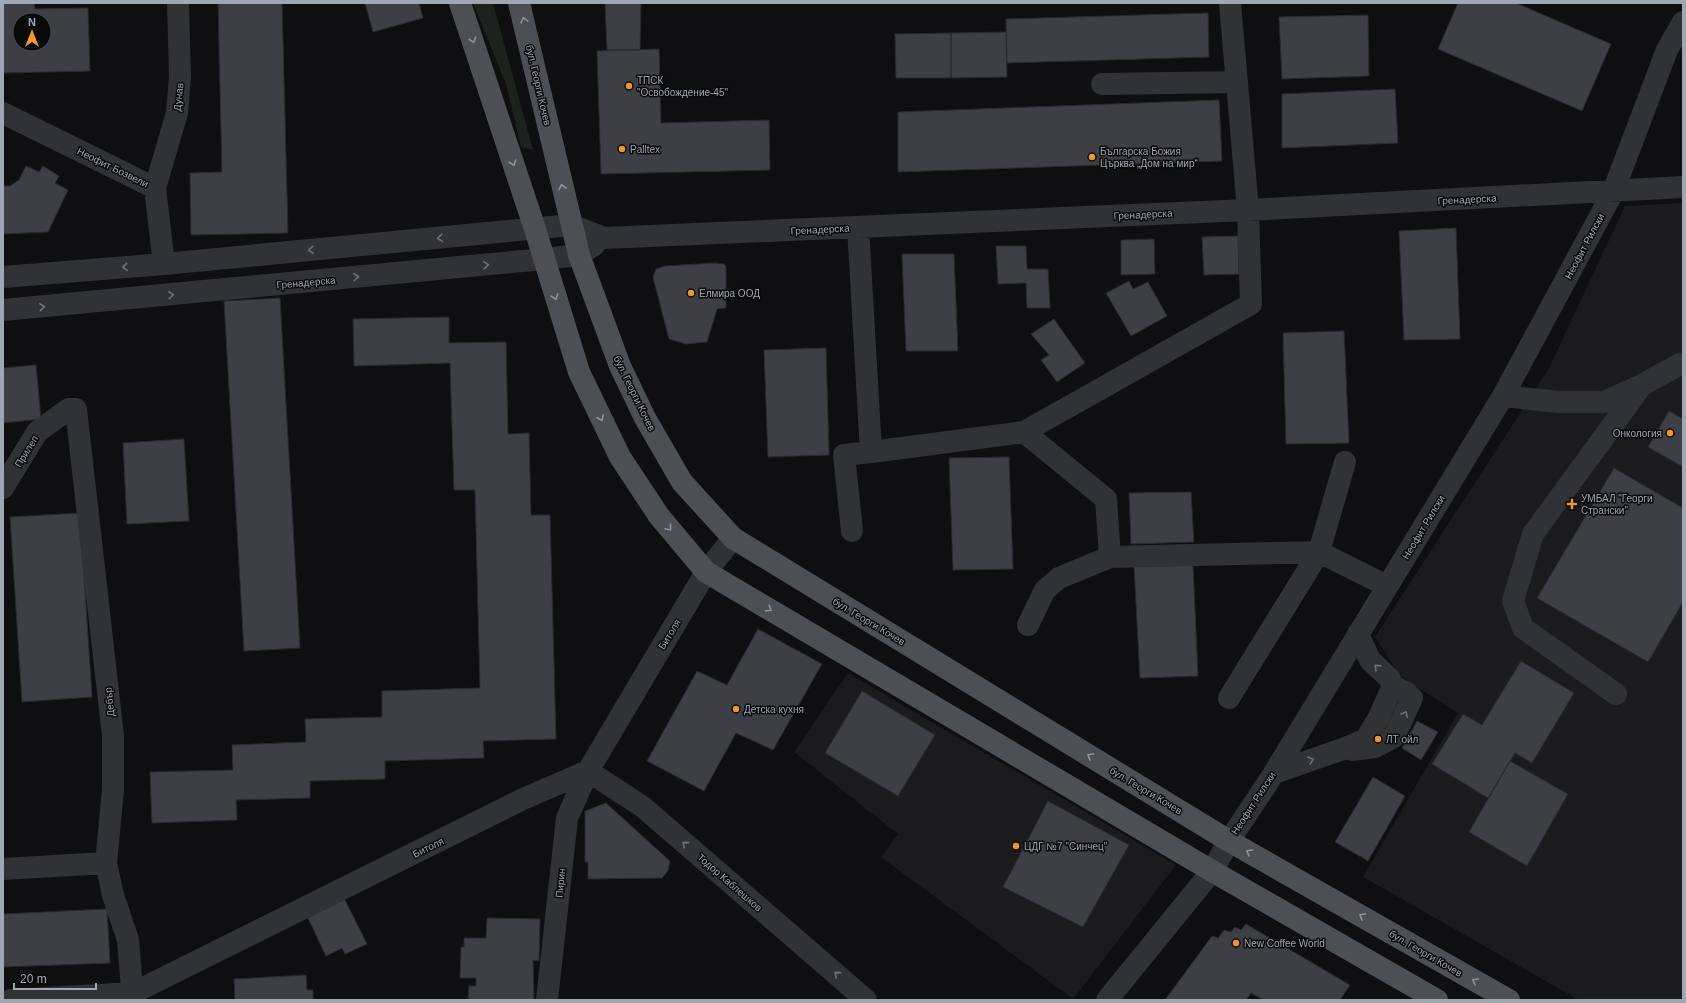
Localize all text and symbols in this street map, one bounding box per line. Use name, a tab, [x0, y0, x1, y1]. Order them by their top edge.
north arrow	[12, 12, 52, 52]
text: N	[28, 16, 36, 28]
one-way arrow	[520, 16, 528, 23]
one-way arrow	[468, 36, 476, 43]
street label: бул. Георги Кочев	[524, 44, 553, 126]
place label: ТПСК "Освобождение-45"	[637, 75, 728, 98]
marker: ТПСК "Освобождение-45"	[624, 81, 634, 91]
street label: Дунав	[172, 82, 185, 112]
marker: Palltex	[617, 144, 627, 154]
place label: Palltex	[630, 144, 660, 155]
street label: Неофит Бозвели	[75, 145, 150, 189]
place label: Българска Божия Църква „Дом на мир“	[1100, 146, 1198, 169]
marker: Българска Божия Църква „Дом на мир“	[1087, 152, 1097, 162]
one-way arrow	[508, 160, 517, 167]
one-way arrow	[559, 184, 567, 190]
street label: Гренадерска	[1437, 192, 1497, 207]
street label: Гренадерска	[1113, 207, 1173, 222]
street label: Неофит Рилски	[1563, 212, 1606, 281]
street label: Гренадерска	[790, 222, 850, 237]
one-way arrow	[437, 233, 443, 242]
one-way arrow	[308, 245, 314, 254]
one-way arrow	[483, 261, 489, 270]
one-way arrow	[122, 262, 128, 271]
one-way arrow	[353, 273, 359, 282]
street label: Гренадерска	[276, 274, 336, 291]
marker: Елмира ООД	[686, 288, 696, 298]
place label: Елмира ООД	[699, 288, 760, 299]
one-way arrow	[168, 290, 174, 299]
one-way arrow	[550, 293, 559, 300]
one-way arrow	[39, 302, 45, 311]
street label: бул. Георги Кочев	[612, 354, 658, 433]
one-way arrow	[596, 414, 604, 421]
place label: Онкология	[1613, 428, 1662, 439]
marker: Онкология	[1665, 428, 1675, 438]
street label: Прилеп	[12, 433, 40, 469]
street label: Неофит Рилски	[1400, 493, 1447, 561]
place label: УМБАЛ "Георги Странски"	[1581, 493, 1652, 516]
marker: УМБАЛ "Георги Странски"	[1566, 498, 1578, 510]
one-way arrow	[665, 524, 672, 531]
street label: бул. Георги Кочев	[831, 596, 907, 647]
one-way arrow	[765, 605, 772, 612]
street label: Битоля	[656, 617, 683, 651]
one-way arrow	[1374, 664, 1382, 672]
street label: Дебър	[102, 686, 117, 717]
marker: Детска кухня	[731, 704, 741, 714]
place label: Детска кухня	[744, 704, 804, 715]
one-way arrow	[1401, 711, 1408, 719]
marker: ЛТ ойл	[1373, 734, 1383, 744]
place label: ЛТ ойл	[1386, 734, 1419, 745]
one-way arrow	[1087, 753, 1094, 761]
one-way arrow	[1307, 756, 1314, 765]
street label: бул. Георги Кочев	[1108, 765, 1184, 816]
street label: Неофит Рилски	[1229, 770, 1278, 837]
street label: Битоля	[411, 835, 446, 860]
one-way arrow	[683, 841, 690, 848]
marker: ЦДГ №7 "Синчец"	[1011, 841, 1021, 851]
place label: ЦДГ №7 "Синчец"	[1024, 841, 1108, 852]
one-way arrow	[1246, 850, 1253, 857]
street label: Тодор Каблешков	[695, 851, 764, 913]
street label: Пирин	[553, 868, 568, 898]
one-way arrow	[1359, 914, 1366, 921]
street label: бул. Георги Кочев	[1387, 928, 1464, 979]
marker: New Coffee World	[1231, 938, 1241, 948]
place label: New Coffee World	[1244, 938, 1325, 949]
scale bar	[14, 965, 96, 991]
text: 20 m	[20, 972, 47, 986]
one-way arrow	[834, 972, 841, 979]
one-way arrow	[1472, 978, 1479, 985]

